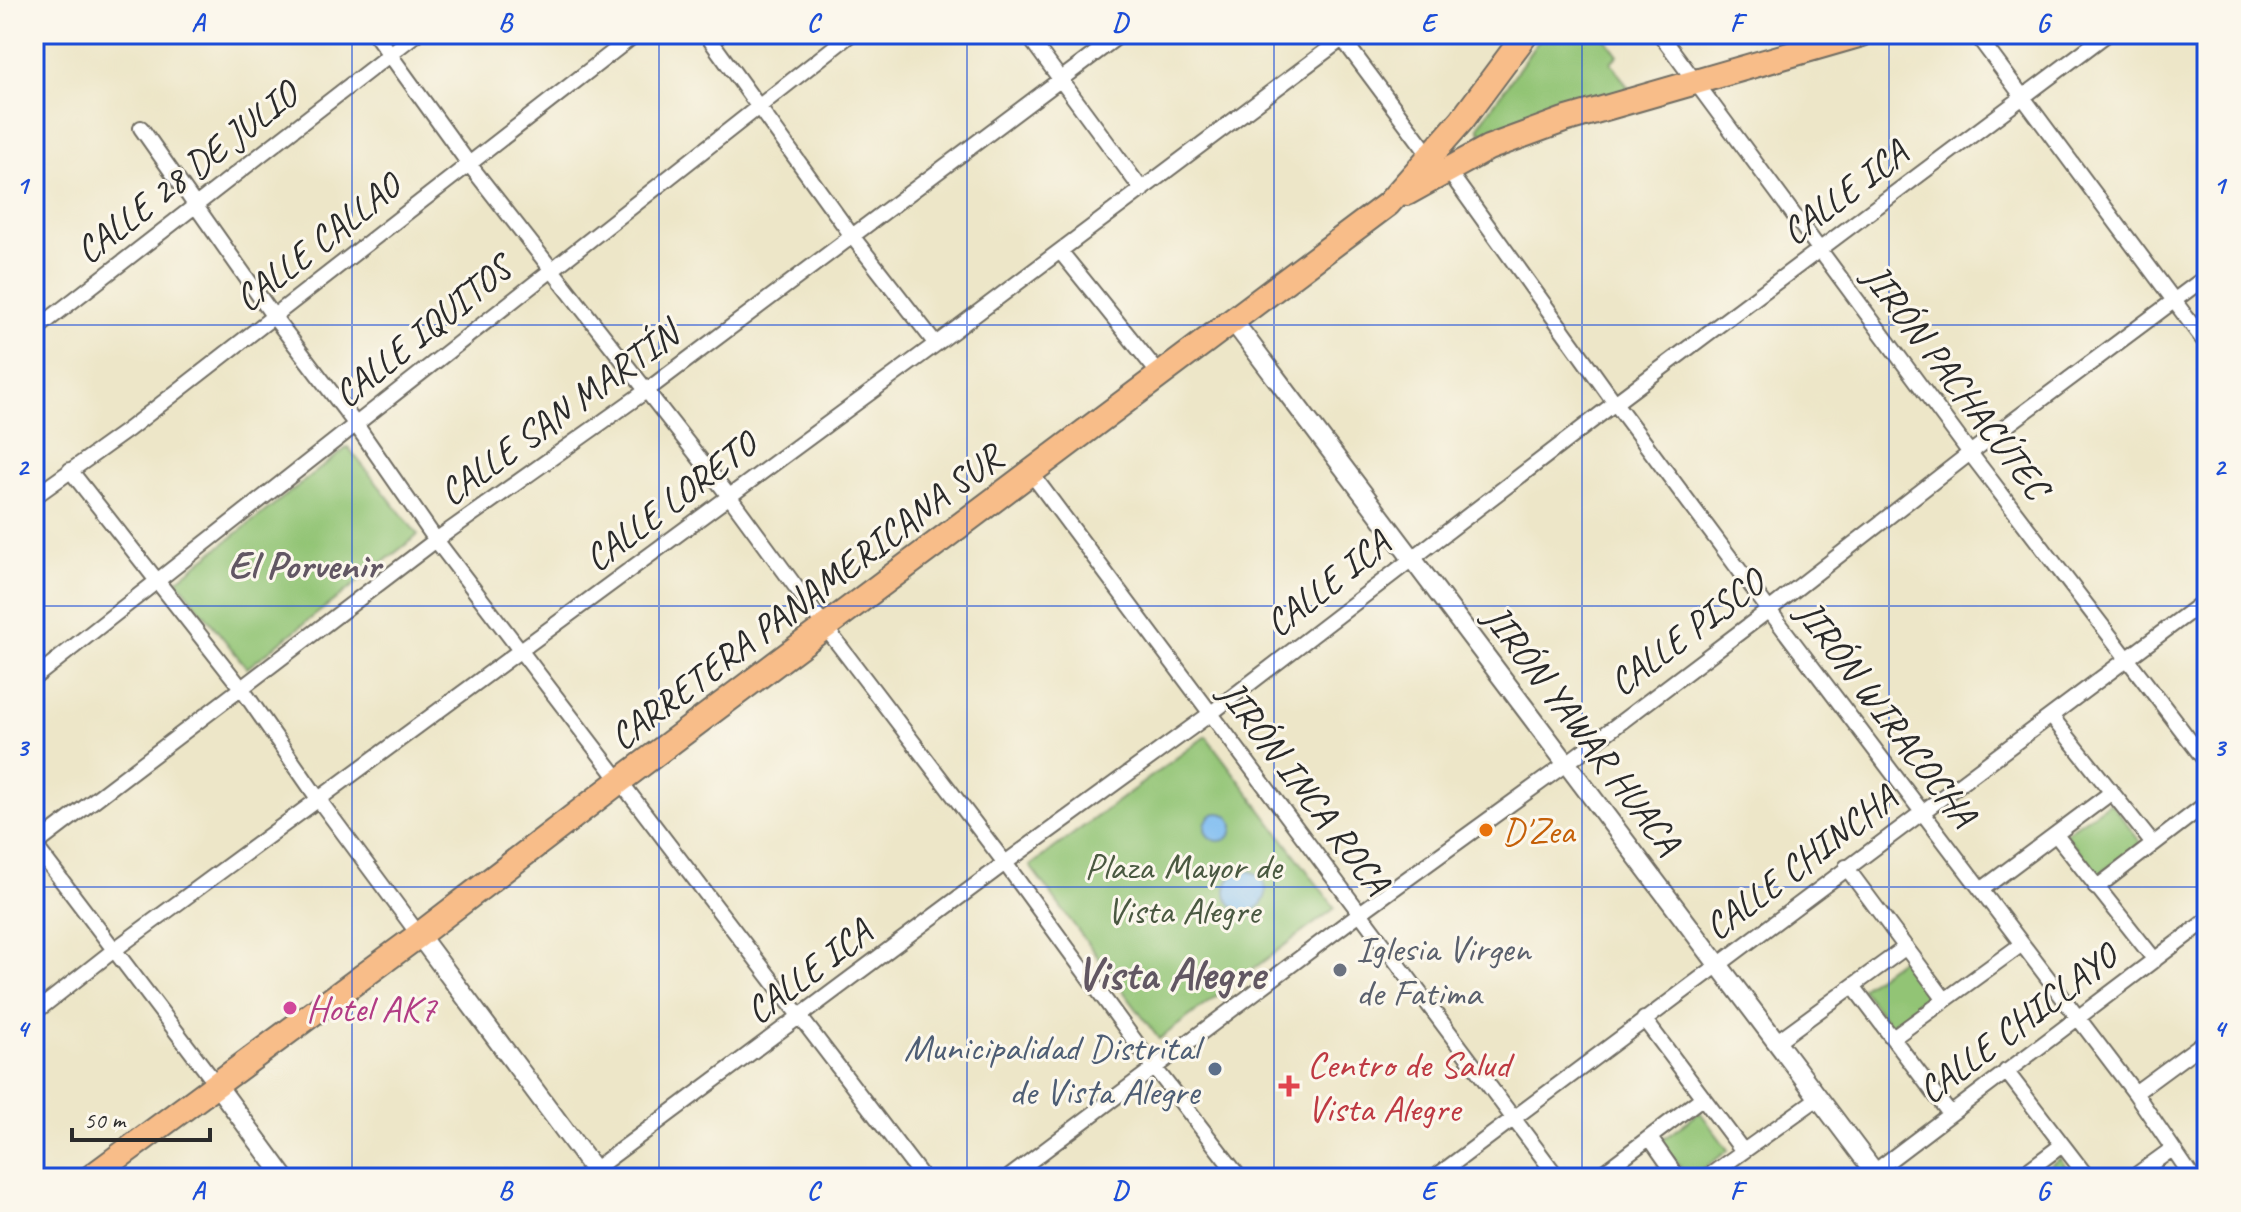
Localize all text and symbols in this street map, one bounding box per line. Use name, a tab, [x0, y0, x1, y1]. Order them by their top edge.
text: A	[191, 6, 206, 39]
text: B	[498, 6, 514, 39]
text: C	[807, 6, 823, 39]
text: D	[1112, 6, 1130, 39]
text: E	[1421, 6, 1439, 39]
text: F	[1730, 6, 1748, 39]
text: G	[2037, 6, 2053, 39]
street label: CALLE 28 DE JULIO	[66, 69, 310, 274]
street label: CALLE ICA	[1772, 129, 1918, 255]
street label: CALLE CALLAO	[225, 161, 412, 322]
text: 1	[16, 169, 31, 202]
text: 1	[2213, 169, 2228, 202]
street label: CALLE IQUITOS	[324, 242, 525, 417]
street label: JIRÓN PACHACÚTEC	[1852, 253, 2063, 512]
street label: CALLE SAN MARTÍN	[430, 308, 691, 516]
street label: CALLE LORETO	[575, 419, 768, 581]
street label: CARRETERA PANAMERICANA SUR	[600, 432, 1014, 760]
text: 2	[16, 450, 30, 483]
text: 2	[2213, 450, 2227, 483]
street label: CALLE ICA	[1255, 519, 1401, 647]
district label: El Porvenir	[228, 540, 384, 590]
street label: CALLE PISCO	[1600, 556, 1776, 706]
street label: JIRÓN WIRACOCHA	[1785, 589, 1988, 837]
street label: JIRÓN YAWAR HUACA	[1472, 594, 1692, 864]
street label: JIRÓN INCA ROCA	[1208, 669, 1401, 905]
text: 3	[16, 731, 30, 764]
text: 3	[2213, 731, 2227, 764]
street label: CALLE CHINCHA	[1695, 774, 1907, 950]
place label: D'Zea	[1502, 807, 1577, 854]
marker: D'Zea	[1477, 821, 1495, 839]
park label: Plaza Mayor de Vista Alegre	[1085, 843, 1284, 934]
street label: CALLE ICA	[736, 908, 882, 1034]
place label: Iglesia Virgen de Fatima	[1356, 925, 1532, 1016]
street label: CALLE CHICLAYO	[1908, 931, 2129, 1114]
district label: Vista Alegre	[1076, 945, 1269, 1003]
marker: Iglesia Virgen de Fatima	[1331, 961, 1349, 979]
place label: Hotel AK7	[306, 985, 438, 1032]
marker: Hotel AK7	[281, 999, 299, 1017]
text: 4	[16, 1012, 31, 1045]
text: 4	[2213, 1012, 2228, 1045]
place label: Municipalidad Distrital de Vista Alegre	[904, 1024, 1206, 1115]
place label: Centro de Salud Vista Alegre	[1307, 1041, 1515, 1132]
marker: Municipalidad Distrital de Vista Alegre	[1206, 1060, 1224, 1078]
marker: Centro de Salud Vista Alegre	[1278, 1075, 1300, 1097]
scale bar	[72, 1092, 210, 1142]
text: 50 m	[84, 1105, 127, 1135]
text: A	[191, 1174, 206, 1207]
text: B	[498, 1174, 514, 1207]
text: C	[807, 1174, 823, 1207]
text: D	[1112, 1174, 1130, 1207]
text: E	[1421, 1174, 1439, 1207]
text: F	[1730, 1174, 1748, 1207]
text: G	[2037, 1174, 2053, 1207]

